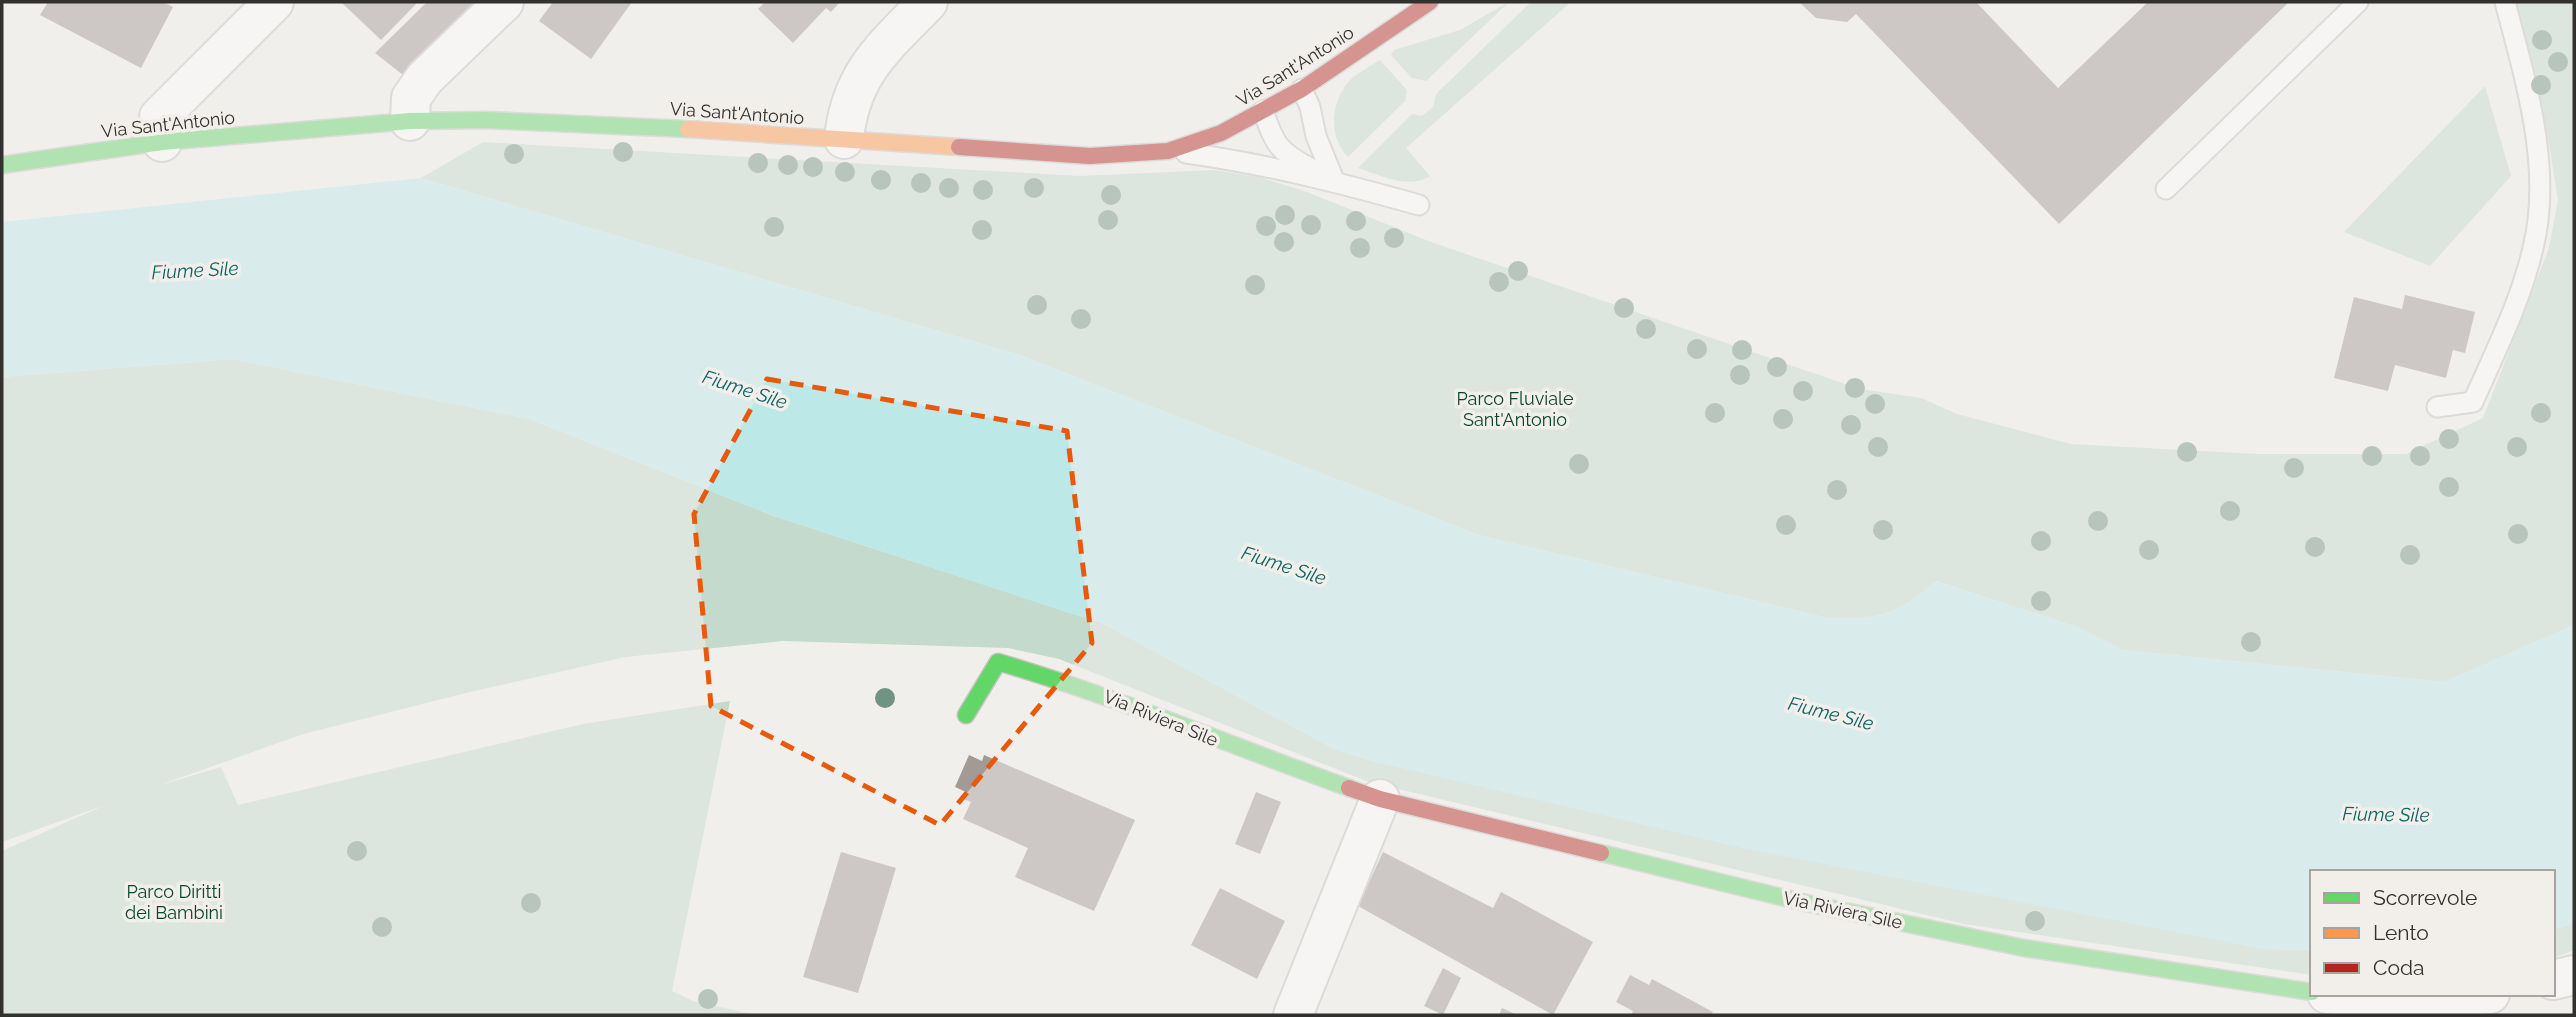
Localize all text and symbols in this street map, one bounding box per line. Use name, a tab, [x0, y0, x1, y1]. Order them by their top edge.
street label: Via Sant'Antonio	[1232, 21, 1358, 111]
street label: Via Sant'Antonio	[669, 98, 805, 128]
street label: Via Sant'Antonio	[100, 107, 236, 141]
water label: Fiume Sile	[151, 257, 239, 283]
water label: Fiume Sile	[700, 365, 790, 413]
park label: Parco Fluviale Sant'Antonio	[1456, 388, 1574, 430]
water label: Fiume Sile	[1239, 541, 1329, 589]
street label: Via Riviera Sile	[1101, 686, 1222, 751]
water label: Fiume Sile	[1786, 692, 1876, 734]
water label: Fiume Sile	[2342, 802, 2430, 826]
legend	[2310, 870, 2555, 996]
park label: Parco Diritti dei Bambini	[125, 881, 223, 923]
text: Scorrevole	[2373, 885, 2477, 910]
street label: Via Riviera Sile	[1782, 887, 1905, 933]
text: Lento	[2373, 920, 2429, 945]
text: Coda	[2373, 955, 2424, 980]

